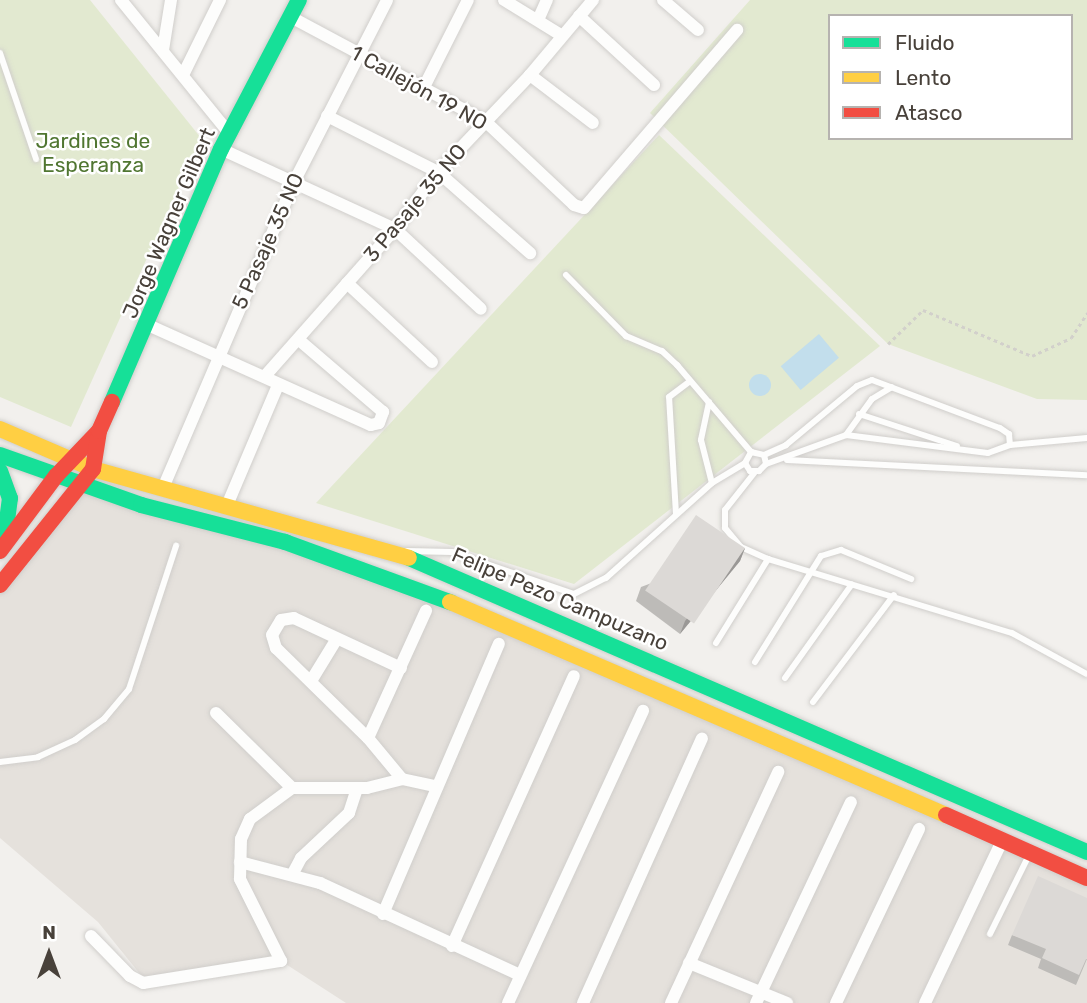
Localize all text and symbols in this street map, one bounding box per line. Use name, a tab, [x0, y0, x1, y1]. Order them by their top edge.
legend	[828, 14, 1073, 140]
text: Fluido	[895, 30, 955, 55]
street label: 1 Callejón 19 NO	[346, 40, 492, 136]
text: Lento	[895, 65, 951, 90]
text: Atasco	[895, 100, 963, 125]
street label: Jorge Wagner Gilbert	[117, 123, 221, 323]
park label: Jardines de Esperanza	[36, 128, 150, 178]
street label: 3 Pasaje 35 NO	[358, 139, 472, 267]
street label: 5 Pasaje 35 NO	[227, 169, 309, 313]
street label: Felipe Pezo Campuzano	[448, 542, 672, 656]
north arrow	[14, 919, 84, 989]
text: N	[42, 921, 56, 944]

